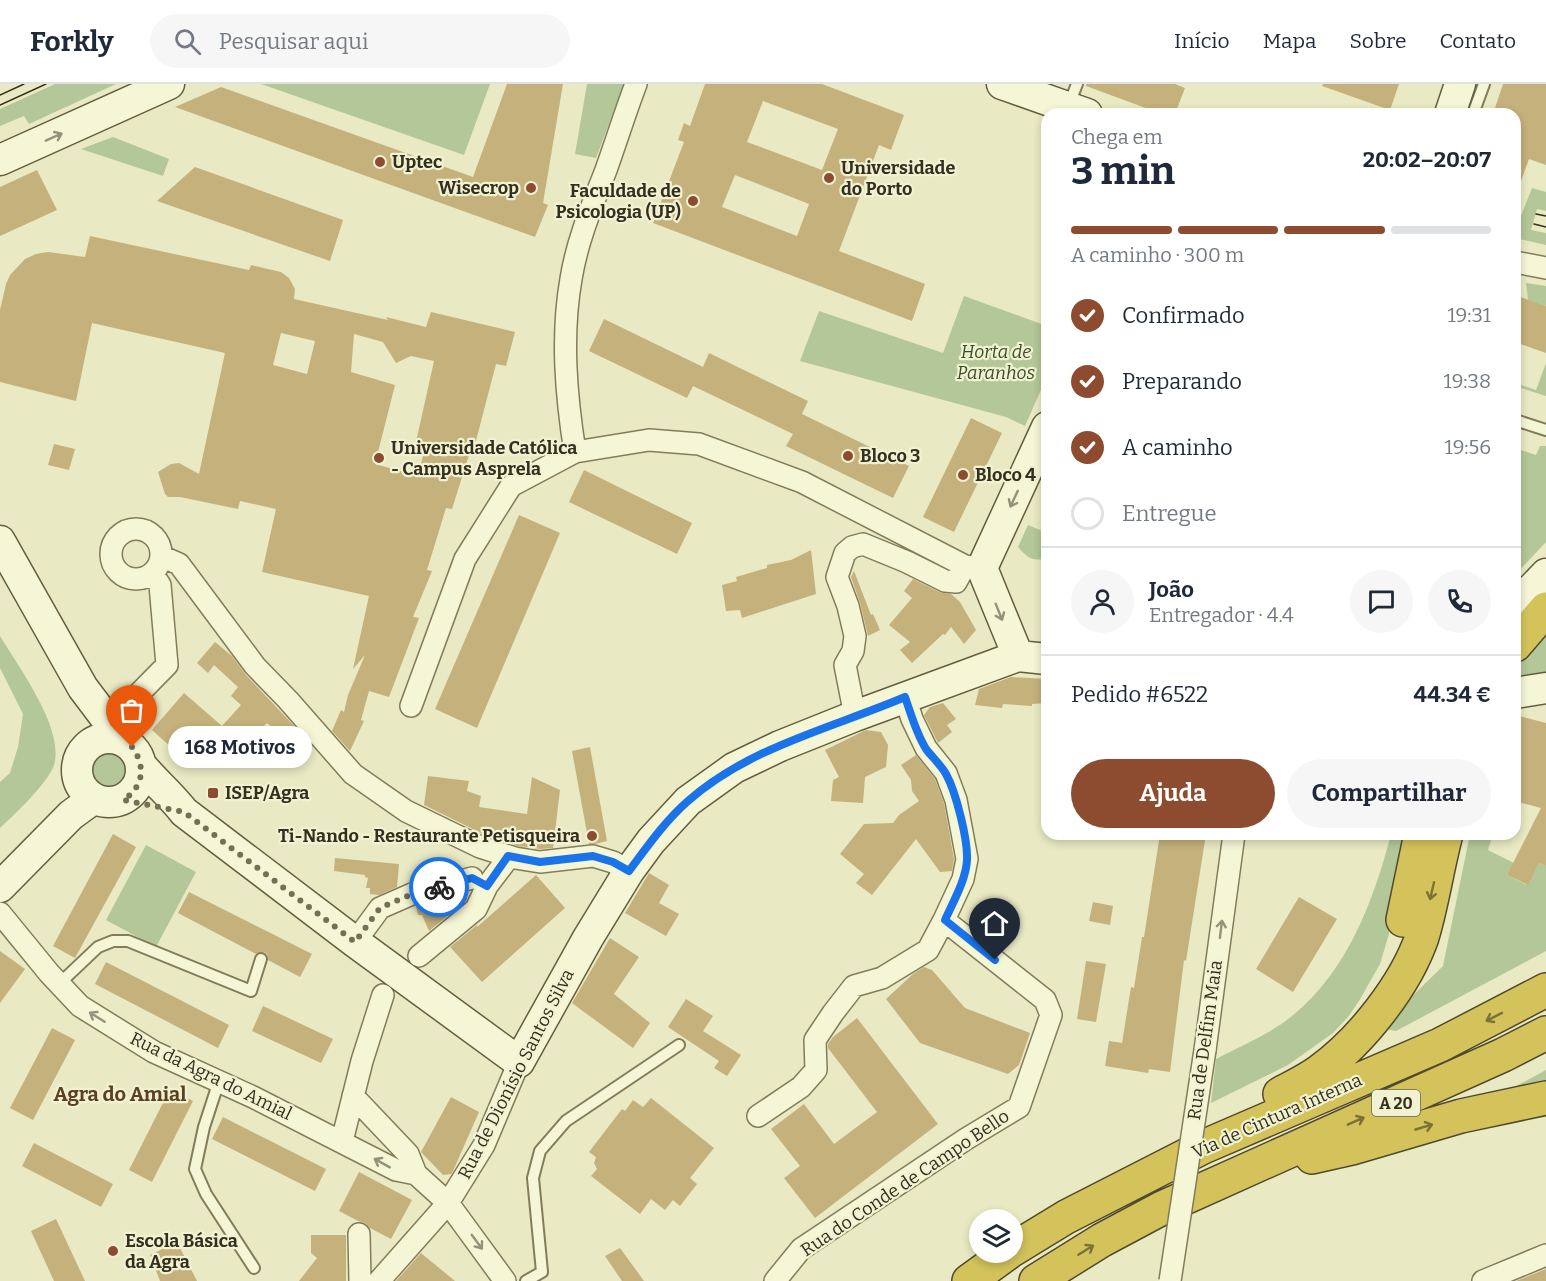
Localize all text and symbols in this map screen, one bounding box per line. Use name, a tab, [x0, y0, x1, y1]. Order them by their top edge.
search box	[150, 14, 570, 68]
text: Forkly	[30, 25, 114, 58]
icon: search	[171, 25, 204, 58]
text: Pesquisar aqui	[219, 28, 368, 55]
text: Início	[1174, 28, 1230, 54]
text: Mapa	[1263, 28, 1317, 54]
text: Sobre	[1350, 28, 1406, 54]
text: Contato	[1439, 28, 1516, 54]
text: Chega em	[1071, 125, 1163, 149]
one-way arrow	[44, 130, 62, 142]
text: 20:02–20:07	[1363, 146, 1491, 173]
text: 3 min	[1071, 148, 1175, 194]
place label: Uptec	[392, 151, 442, 173]
marker: Uptec	[373, 155, 387, 169]
place label: Universidade do Porto	[841, 157, 955, 200]
marker: Universidade do Porto	[822, 171, 836, 185]
place label: Wisecrop	[438, 177, 519, 199]
place label: Faculdade de Psicologia (UP)	[555, 180, 681, 223]
marker: Wisecrop	[524, 181, 538, 195]
marker: Faculdade de Psicologia (UP)	[686, 194, 700, 208]
text: A caminho · 300 m	[1071, 243, 1244, 267]
icon: check	[1071, 299, 1104, 332]
text: Confirmado	[1122, 302, 1245, 329]
text: 19:31	[1447, 303, 1491, 327]
park label: Horta de Paranhos	[957, 341, 1036, 384]
icon: check	[1071, 365, 1104, 398]
text: Preparando	[1122, 368, 1242, 395]
text: 19:38	[1444, 369, 1491, 393]
icon: check	[1071, 431, 1104, 464]
text: A caminho	[1122, 434, 1233, 461]
text: 19:56	[1445, 435, 1491, 459]
place label: Universidade Católica - Campus Asprela	[391, 437, 577, 480]
place label: Bloco 3	[860, 445, 920, 467]
marker: Bloco 3	[841, 449, 855, 463]
marker: Universidade Católica - Campus Asprela	[372, 451, 386, 465]
place label: Bloco 4	[975, 464, 1036, 486]
marker: Bloco 4	[956, 468, 970, 482]
one-way arrow	[1008, 490, 1019, 508]
text: Entregue	[1122, 500, 1217, 527]
button: person	[1071, 570, 1134, 633]
button: chat	[1350, 570, 1413, 633]
button: phone	[1428, 570, 1491, 633]
text: João	[1149, 576, 1194, 603]
one-way arrow	[994, 602, 1005, 621]
text: Entregador · 4.4	[1149, 603, 1294, 627]
text: Pedido #6522	[1071, 681, 1208, 708]
text: 44.34 €	[1414, 681, 1491, 708]
pin	[106, 685, 157, 747]
icon: bag	[115, 694, 148, 727]
callout: 168 Motivos	[168, 726, 312, 768]
text: 168 Motivos	[185, 735, 295, 759]
button: Ajuda	[1071, 759, 1275, 828]
button: Compartilhar	[1287, 759, 1491, 828]
place label: ISEP/Agra	[225, 782, 309, 804]
marker: ISEP/Agra	[206, 786, 220, 800]
place label: Ti-Nando - Restaurante Petisqueira	[278, 825, 580, 847]
marker: Ti-Nando - Restaurante Petisqueira	[585, 829, 599, 843]
courier	[409, 857, 469, 917]
icon: bike	[423, 871, 456, 904]
one-way arrow	[1426, 881, 1438, 900]
pin	[969, 898, 1020, 960]
icon: home	[978, 907, 1011, 940]
one-way arrow	[1215, 920, 1226, 940]
street label: Rua de Delfim Maia	[1183, 958, 1227, 1121]
street label: Rua de Dionísio Santos Silva	[453, 965, 579, 1183]
one-way arrow	[89, 1010, 106, 1022]
one-way arrow	[1486, 1012, 1504, 1023]
street label: Rua da Agra do Amial	[126, 1027, 296, 1125]
street label: Via de Cintura Interna	[1189, 1069, 1365, 1163]
district label: Agra do Amial	[54, 1082, 186, 1106]
road number: A 20	[1372, 1090, 1420, 1116]
street label: Rua do Conde de Campo Bello	[797, 1105, 1013, 1261]
one-way arrow	[1347, 1115, 1365, 1126]
one-way arrow	[1414, 1121, 1433, 1132]
one-way arrow	[374, 1157, 391, 1169]
map controls	[969, 1209, 1023, 1263]
button: layers	[969, 1209, 1023, 1263]
place label: Escola Básica da Agra	[125, 1230, 238, 1273]
one-way arrow	[471, 1233, 483, 1249]
one-way arrow	[1077, 1243, 1094, 1255]
marker: Escola Básica da Agra	[106, 1244, 120, 1258]

